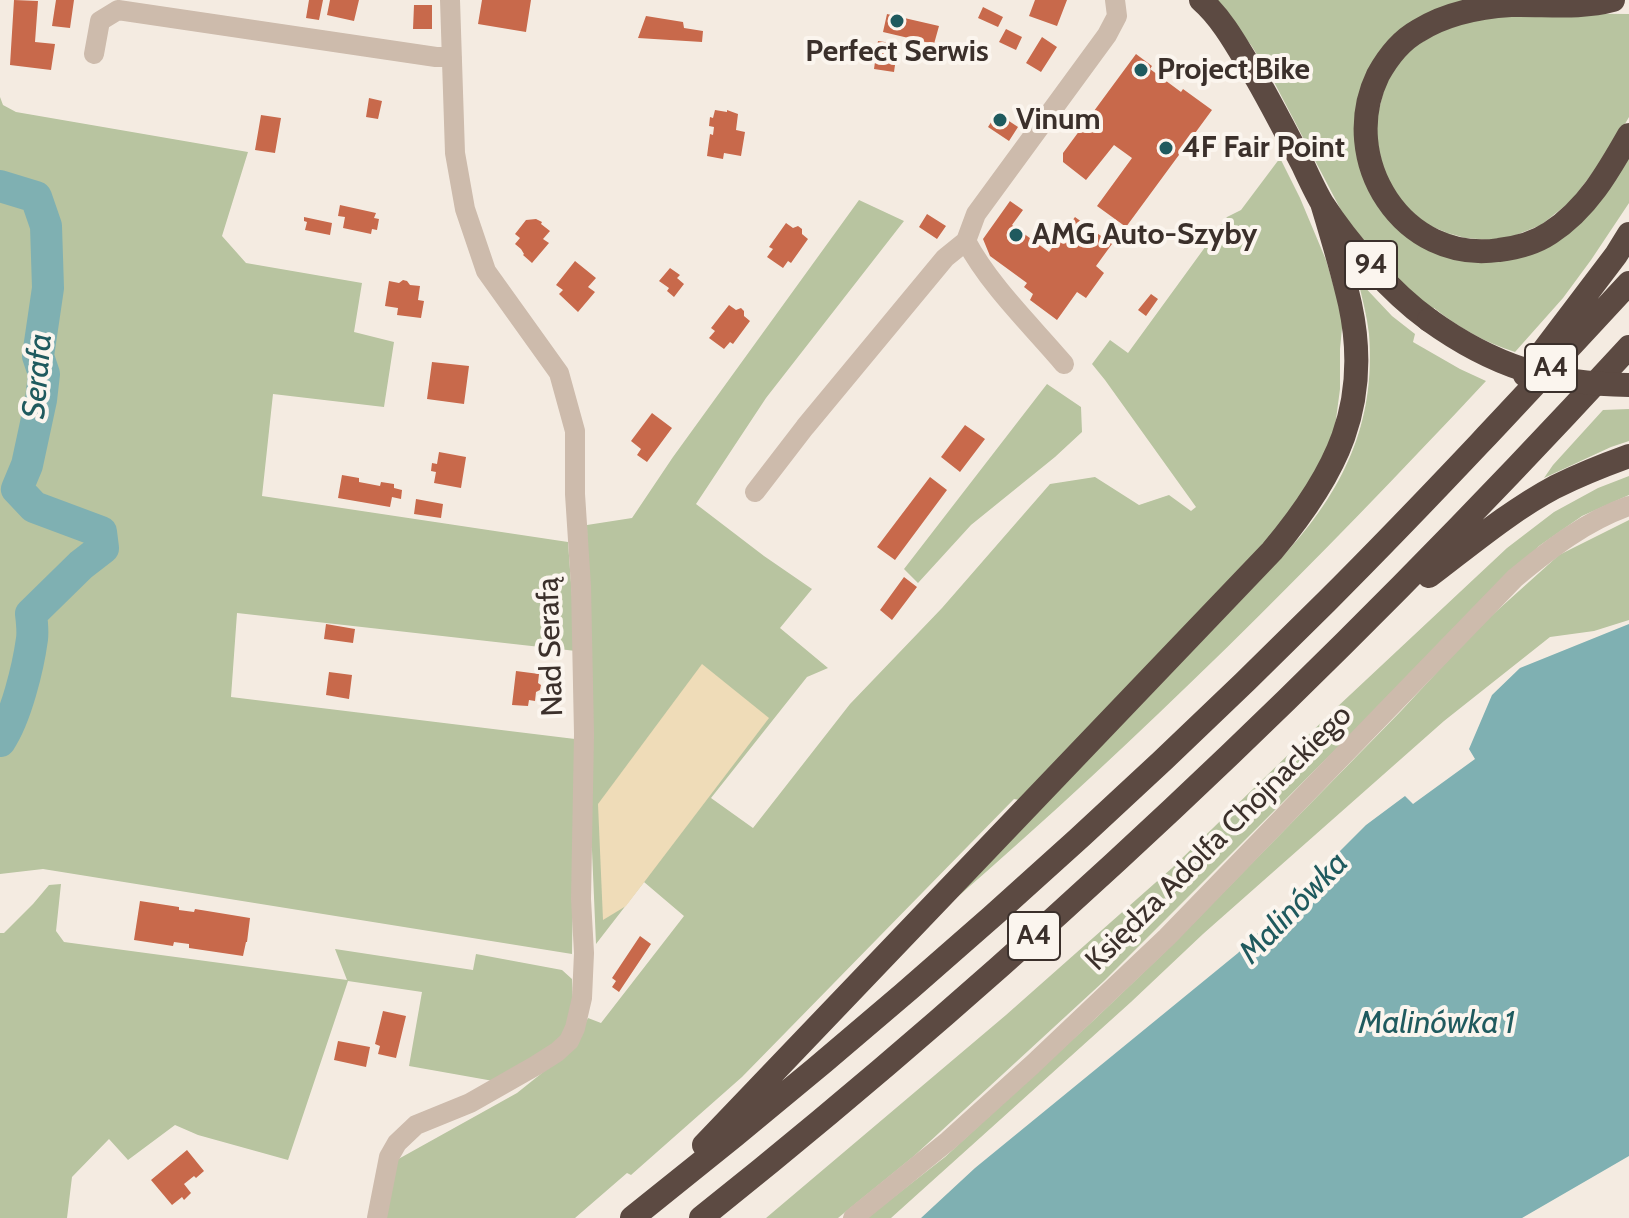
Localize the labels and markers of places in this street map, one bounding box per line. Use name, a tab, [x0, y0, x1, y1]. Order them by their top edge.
marker: Perfect Serwis	[888, 12, 906, 30]
place label: Perfect Serwis	[805, 34, 989, 70]
place label: Project Bike	[1157, 52, 1310, 88]
marker: Project Bike	[1132, 61, 1150, 79]
place label: Vinum	[1016, 102, 1101, 138]
marker: Vinum	[991, 111, 1009, 129]
place label: 4F Fair Point	[1182, 130, 1345, 166]
marker: 4F Fair Point	[1157, 139, 1175, 157]
place label: AMG Auto-Szyby	[1032, 217, 1257, 253]
marker: AMG Auto-Szyby	[1007, 226, 1025, 244]

